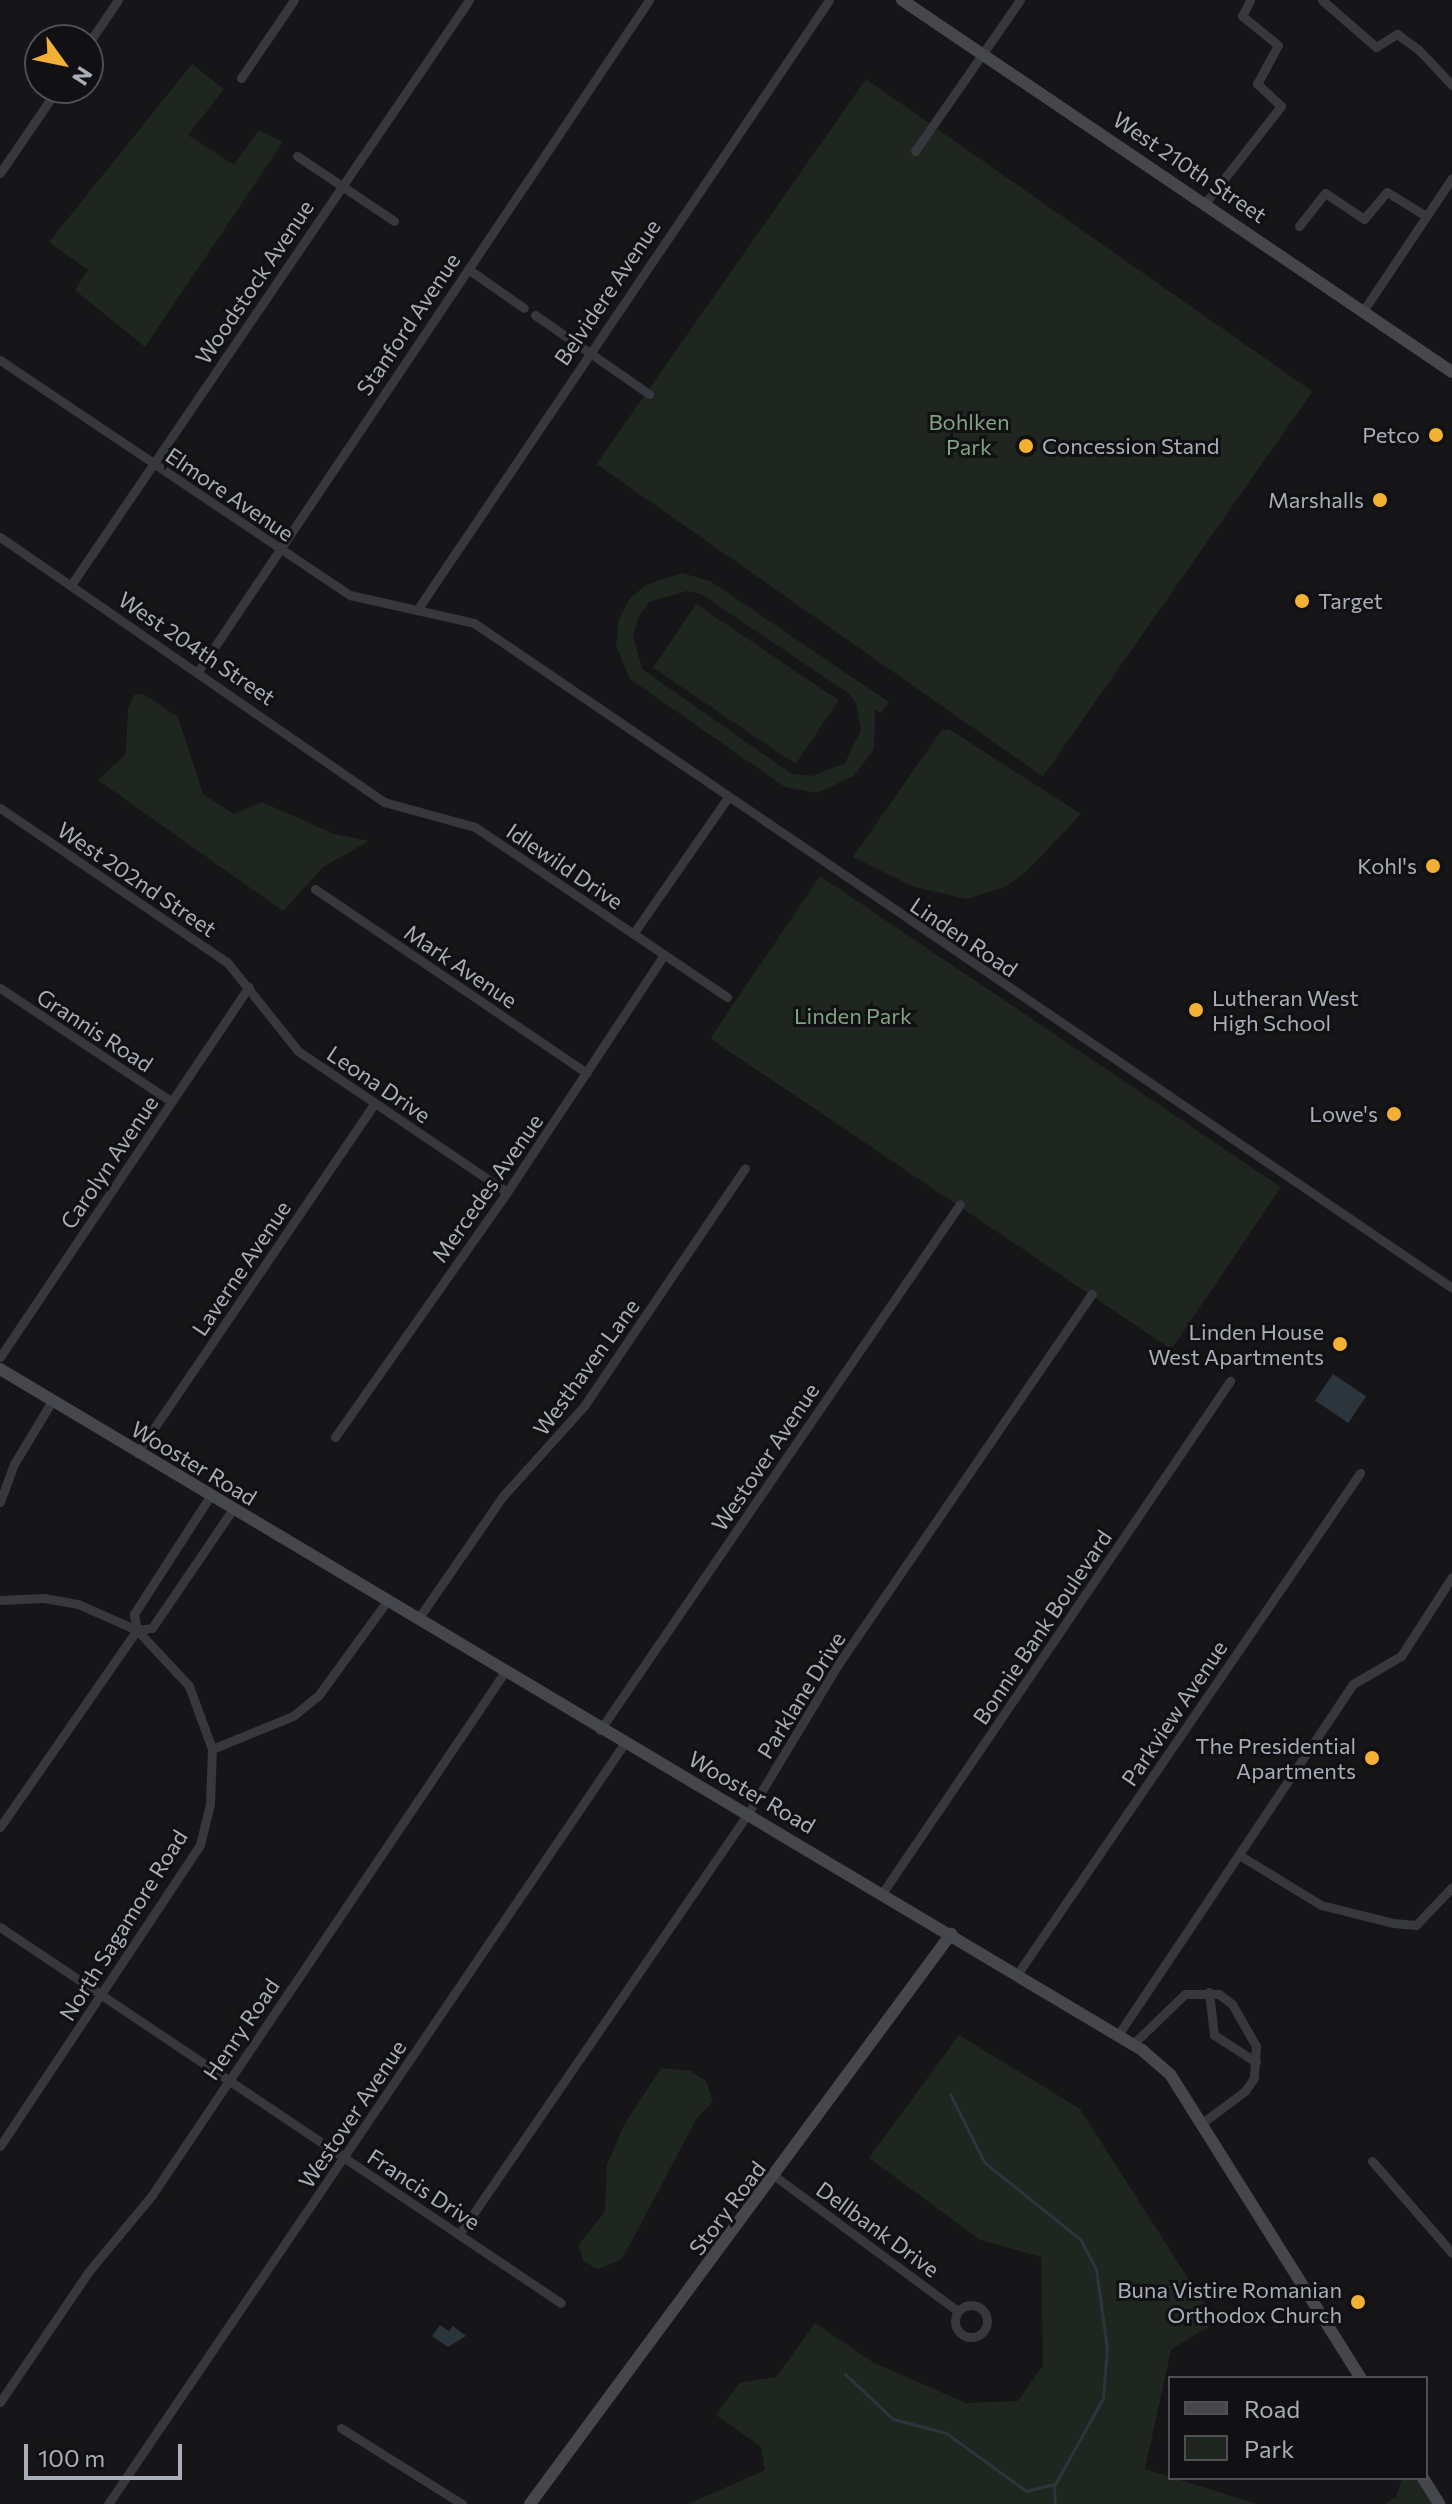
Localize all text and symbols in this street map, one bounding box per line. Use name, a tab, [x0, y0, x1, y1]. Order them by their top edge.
north arrow	[24, 24, 104, 104]
text: N	[67, 62, 99, 91]
street label: West 210th Street	[1108, 106, 1272, 228]
street label: Woodstock Avenue	[189, 195, 319, 369]
street label: Belvidere Avenue	[548, 214, 666, 370]
street label: Stanford Avenue	[351, 248, 465, 400]
park label: Bohlken Park	[928, 408, 1010, 460]
place label: Petco	[1362, 422, 1420, 448]
marker: Petco	[1427, 426, 1445, 444]
place label: Concession Stand	[1042, 433, 1219, 459]
marker: Concession Stand	[1017, 437, 1035, 455]
street label: Elmore Avenue	[161, 442, 299, 546]
place label: Marshalls	[1268, 487, 1364, 513]
marker: Marshalls	[1371, 491, 1389, 509]
street label: West 204th Street	[114, 586, 280, 710]
place label: Target	[1318, 588, 1383, 614]
marker: Target	[1293, 592, 1311, 610]
street label: West 202nd Street	[53, 816, 221, 942]
street label: Idlewild Drive	[502, 817, 628, 915]
place label: Kohl's	[1357, 853, 1417, 879]
marker: Kohl's	[1424, 857, 1442, 875]
street label: Linden Road	[905, 892, 1023, 982]
street label: Mark Avenue	[399, 919, 523, 1013]
street label: Grannis Road	[32, 983, 158, 1077]
place label: Lutheran West High School	[1212, 984, 1358, 1036]
marker: Lutheran West High School	[1187, 1001, 1205, 1019]
park label: Linden Park	[794, 1003, 912, 1029]
street label: Leona Drive	[322, 1040, 436, 1128]
street label: Carolyn Avenue	[55, 1090, 163, 1234]
place label: Lowe's	[1309, 1101, 1378, 1127]
marker: Lowe's	[1385, 1105, 1403, 1123]
street label: Mercedes Avenue	[426, 1109, 548, 1267]
street label: Laverne Avenue	[186, 1196, 296, 1340]
street label: Westhaven Lane	[527, 1293, 645, 1441]
place label: Linden House West Apartments	[1148, 1318, 1324, 1370]
marker: Linden House West Apartments	[1331, 1335, 1349, 1353]
street label: Westover Avenue	[706, 1378, 824, 1536]
street label: Wooster Road	[126, 1415, 262, 1511]
street label: Bonnie Bank Boulevard	[967, 1525, 1117, 1729]
street label: Parklane Drive	[751, 1627, 851, 1763]
street label: Parkview Avenue	[1116, 1635, 1232, 1791]
place label: The Presidential Apartments	[1195, 1732, 1356, 1784]
street label: Wooster Road	[684, 1745, 820, 1839]
marker: The Presidential Apartments	[1363, 1749, 1381, 1767]
street label: North Sagamore Road	[54, 1825, 192, 2025]
street label: Henry Road	[197, 1973, 285, 2085]
street label: Westover Avenue	[293, 2035, 411, 2193]
street label: Francis Drive	[363, 2143, 485, 2235]
street label: Story Road	[683, 2156, 771, 2260]
street label: Dellbank Drive	[811, 2176, 945, 2282]
place label: Buna Vistire Romanian Orthodox Church	[1117, 2276, 1342, 2328]
marker: Buna Vistire Romanian Orthodox Church	[1349, 2293, 1367, 2311]
legend	[1168, 2376, 1428, 2480]
text: Road	[1244, 2394, 1300, 2423]
scale bar	[28, 2428, 186, 2478]
text: Park	[1244, 2434, 1294, 2463]
text: 100 m	[38, 2443, 105, 2472]

